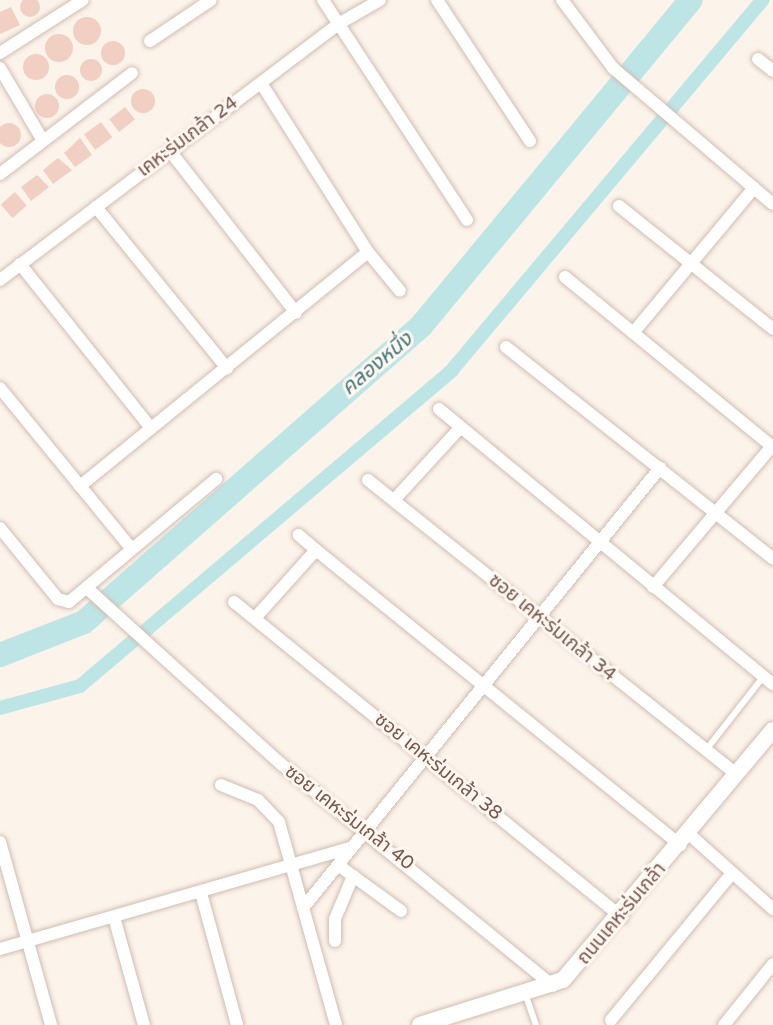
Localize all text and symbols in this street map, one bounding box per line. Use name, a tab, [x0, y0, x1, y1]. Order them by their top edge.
street label: เคหะร่มเกล้า 24	[133, 92, 243, 182]
water label: คลองหนึ่ง	[336, 327, 418, 401]
street label: ซอย เคหะร่มเกล้า 34	[484, 570, 620, 686]
street label: ซอย เคหะร่มเกล้า 38	[370, 709, 506, 825]
street label: ซอย เคหะร่มเกล้า 40	[280, 760, 418, 876]
street label: ถนนเคหะร่มเกล้า	[573, 858, 671, 970]

